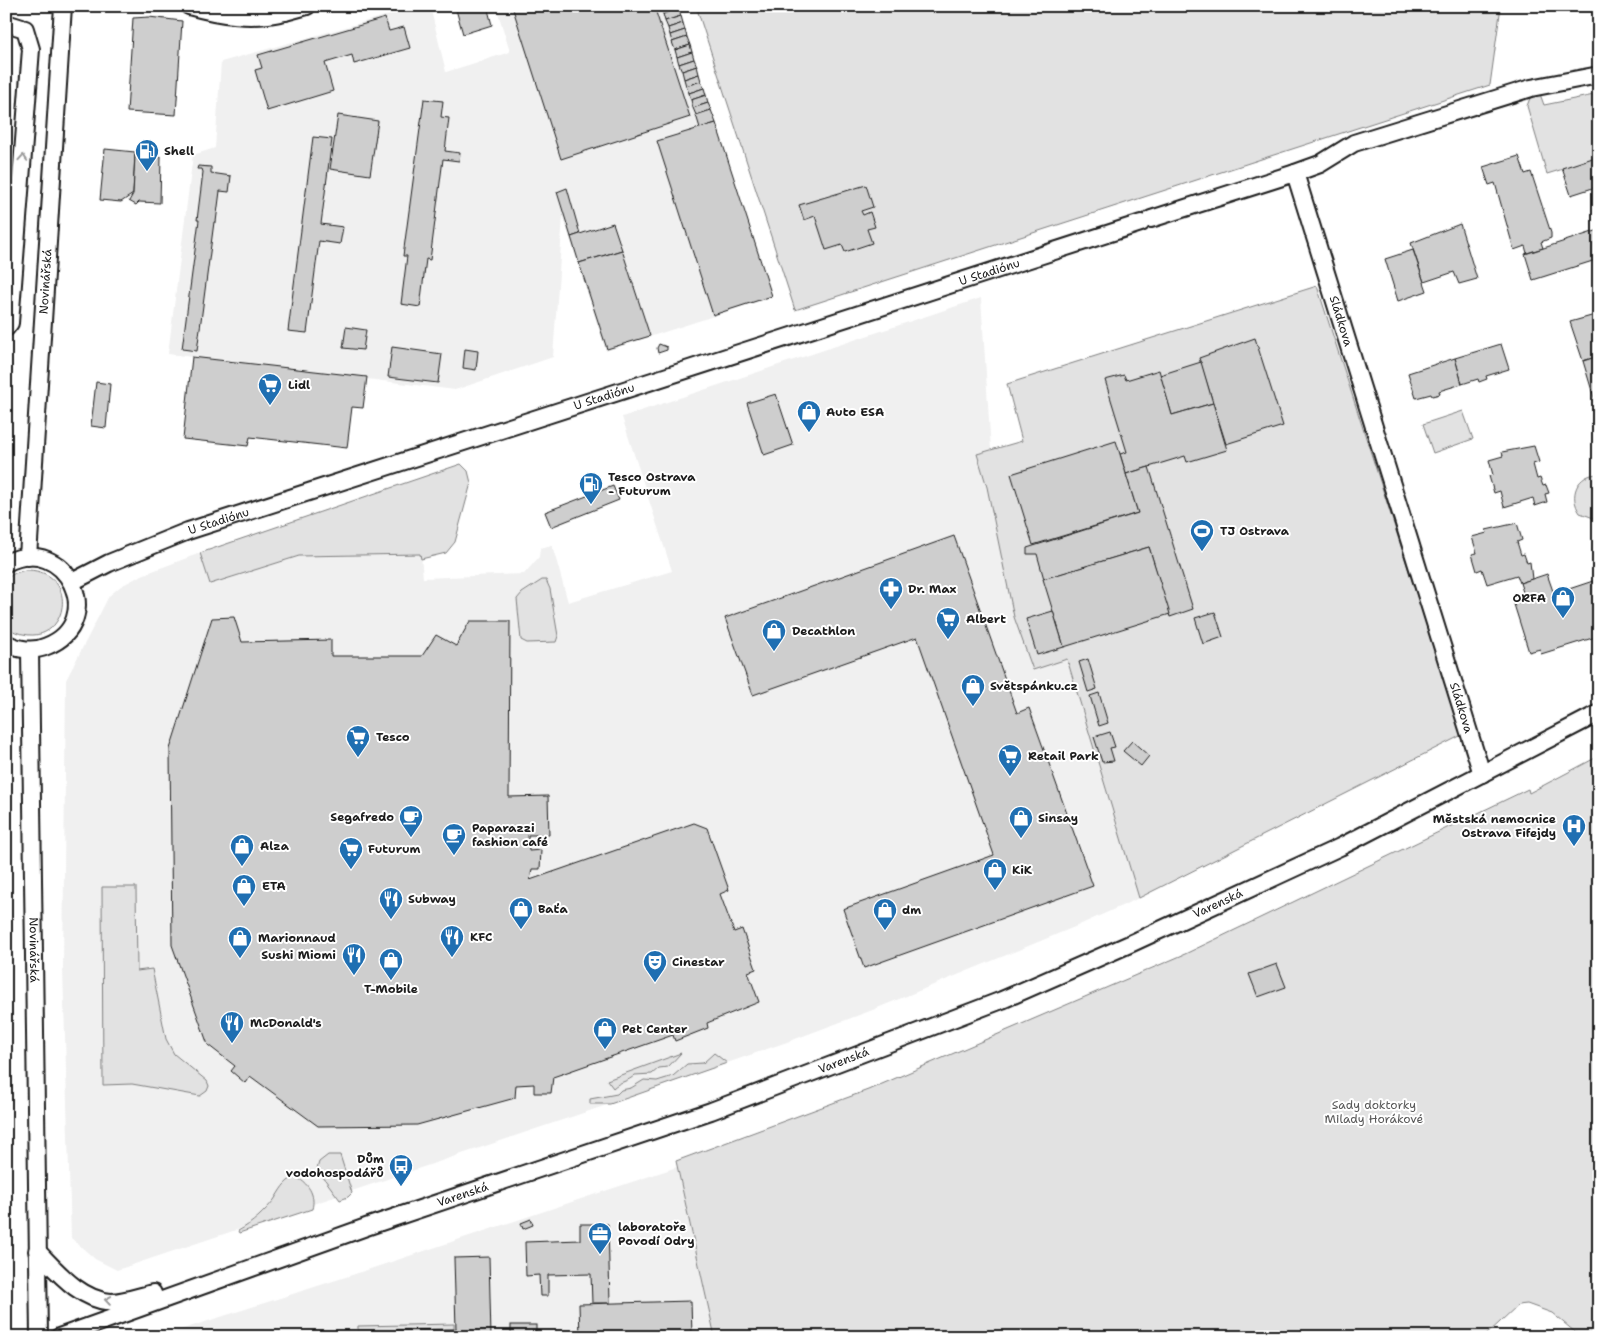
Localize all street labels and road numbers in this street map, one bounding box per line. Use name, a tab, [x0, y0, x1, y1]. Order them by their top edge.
street label: Novinářská	[35, 248, 56, 315]
street label: U Stadiónu	[957, 255, 1022, 289]
street label: Sládkova	[1326, 294, 1357, 349]
street label: U Stadiónu	[571, 379, 637, 414]
street label: U Stadiónu	[186, 504, 251, 538]
street label: Sládkova	[1446, 680, 1477, 736]
street label: Varenská	[1190, 885, 1246, 922]
street label: Novinářská	[26, 917, 42, 983]
street label: Varenská	[816, 1043, 872, 1077]
street label: Varenská	[435, 1178, 491, 1211]

